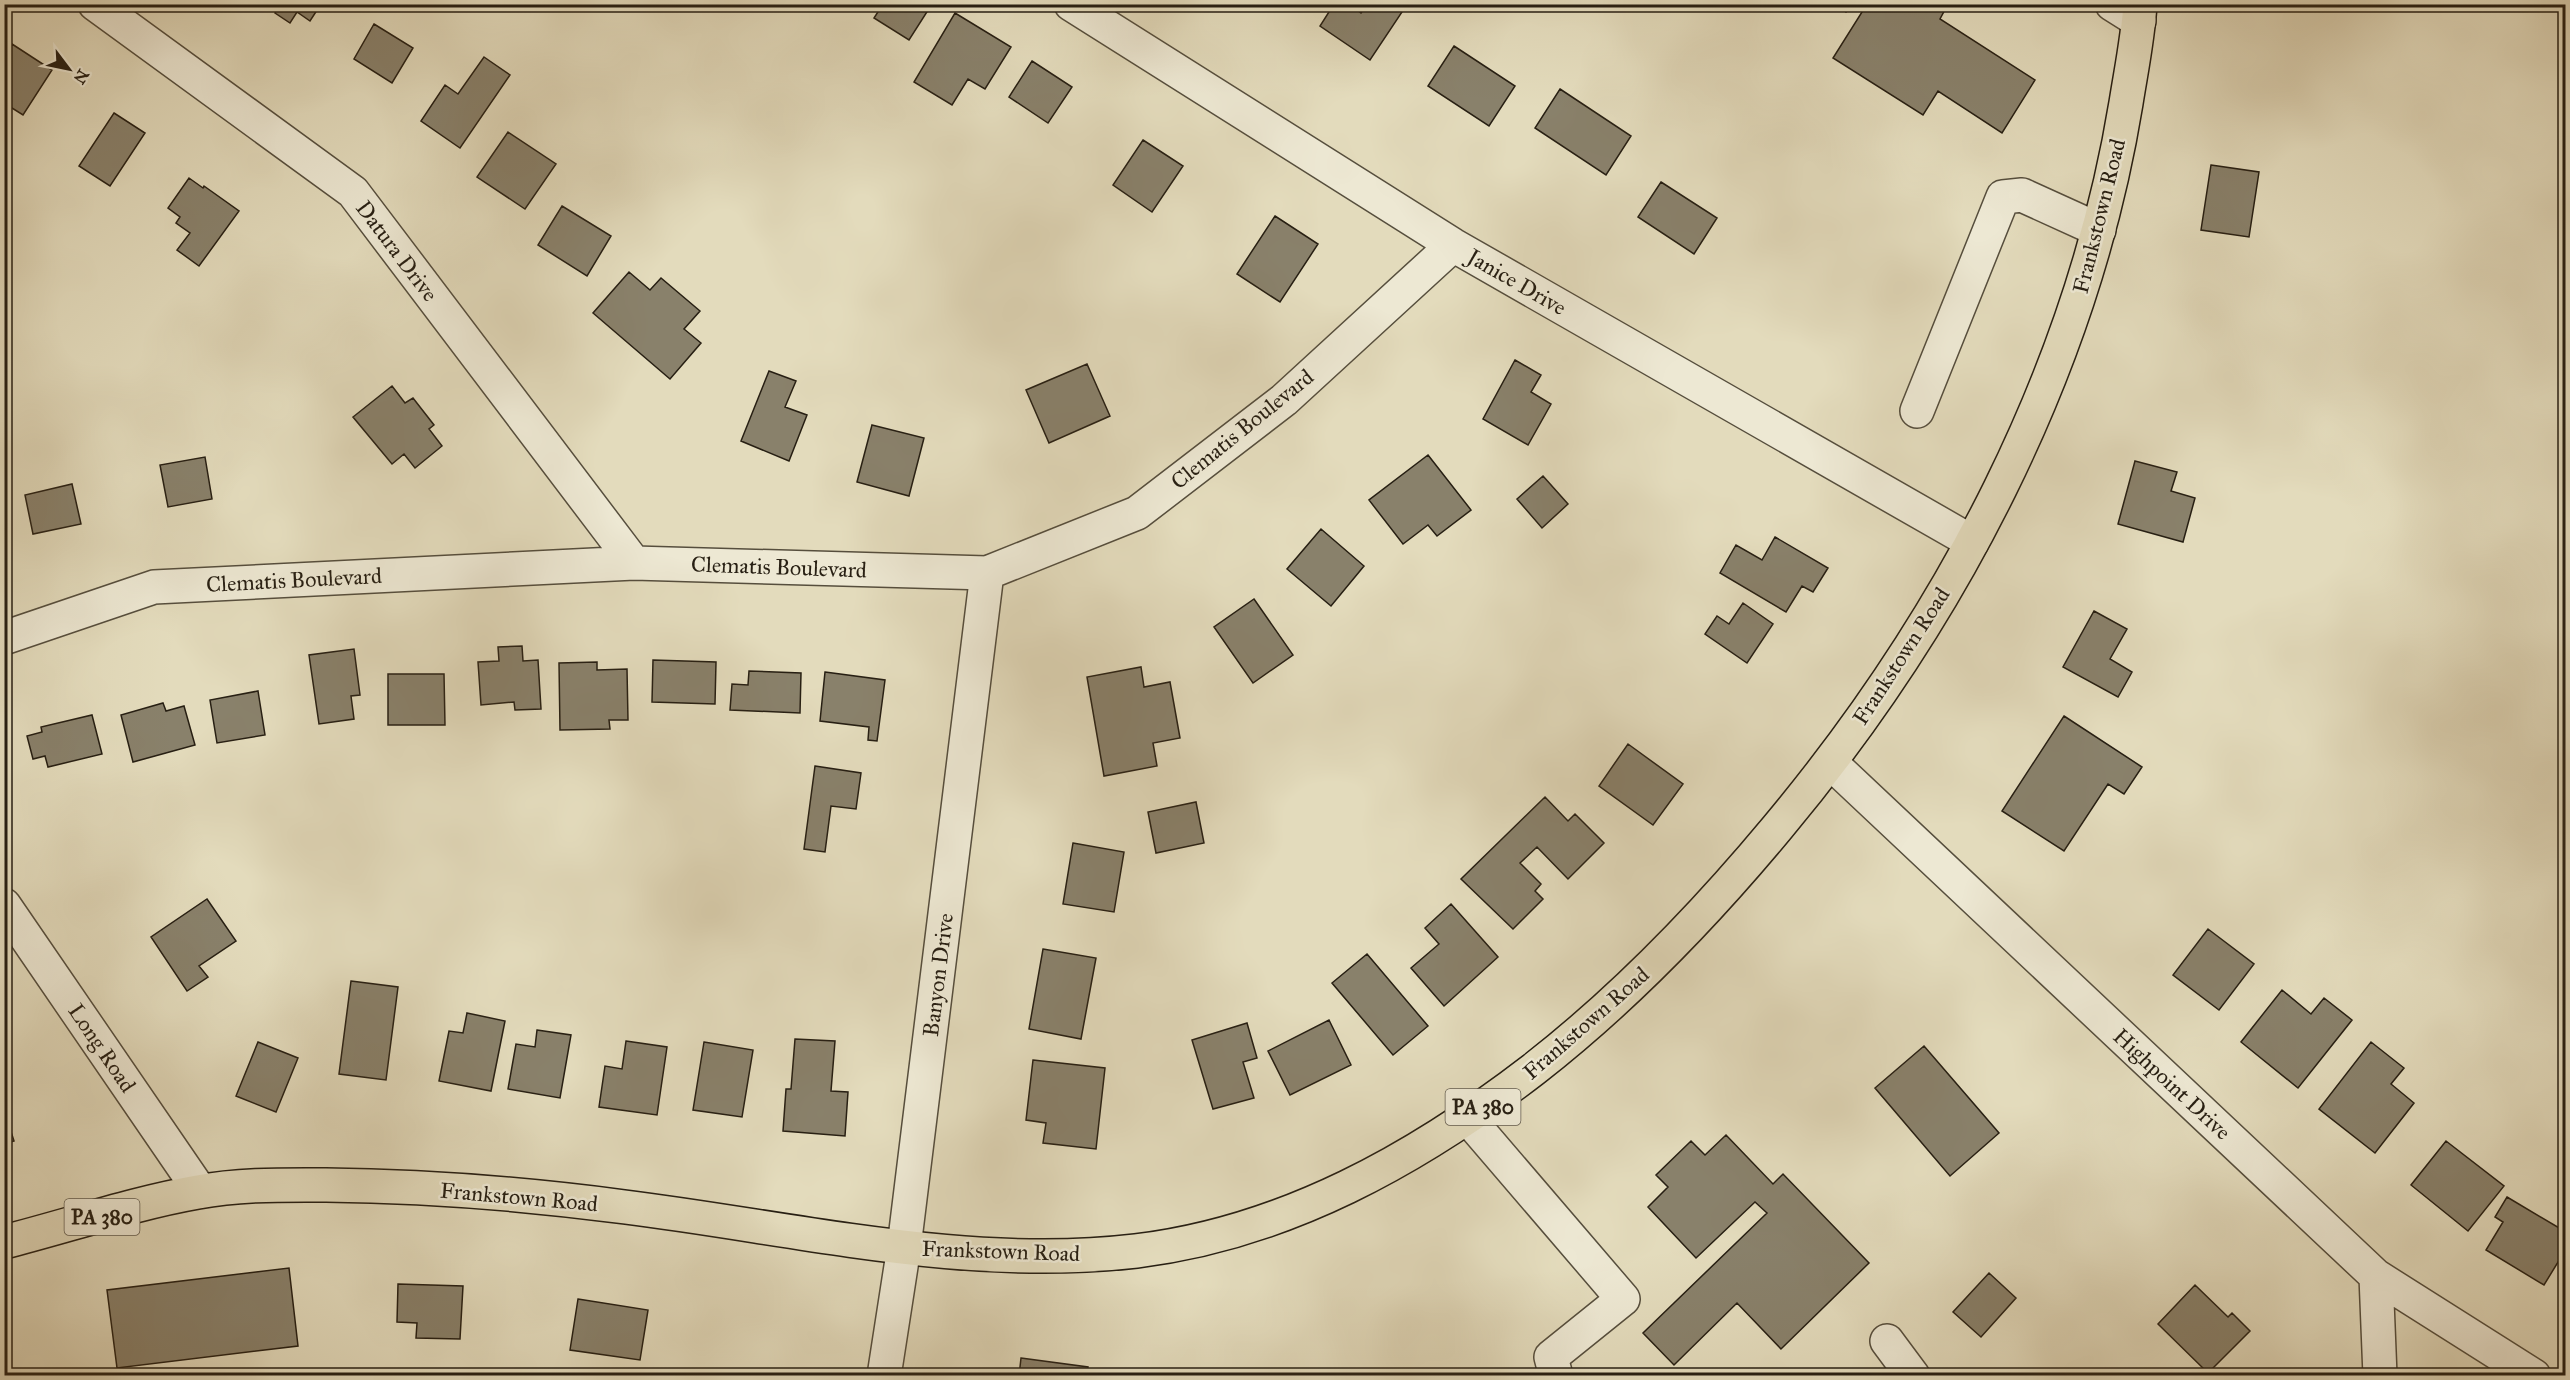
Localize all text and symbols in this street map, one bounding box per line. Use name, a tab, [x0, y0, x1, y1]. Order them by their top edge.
north arrow	[39, 39, 99, 99]
text: N	[69, 66, 93, 88]
street label: Frankstown Road	[2067, 136, 2131, 296]
street label: Datura Drive	[350, 195, 444, 307]
street label: Janice Drive	[1461, 242, 1571, 321]
street label: Clematis Boulevard	[1165, 363, 1319, 495]
street label: Clematis Boulevard	[691, 550, 867, 584]
street label: Clematis Boulevard	[205, 562, 383, 598]
street label: Frankstown Road	[1847, 582, 1955, 730]
street label: Banyon Drive	[917, 912, 959, 1038]
street label: Frankstown Road	[1517, 961, 1655, 1085]
street label: Long Road	[62, 998, 142, 1098]
street label: Highpoint Drive	[2108, 1023, 2236, 1145]
road number: PA 380	[1446, 1089, 1520, 1125]
street label: Frankstown Road	[439, 1177, 599, 1217]
road number: PA 380	[64, 1199, 140, 1235]
street label: Frankstown Road	[921, 1235, 1081, 1267]

